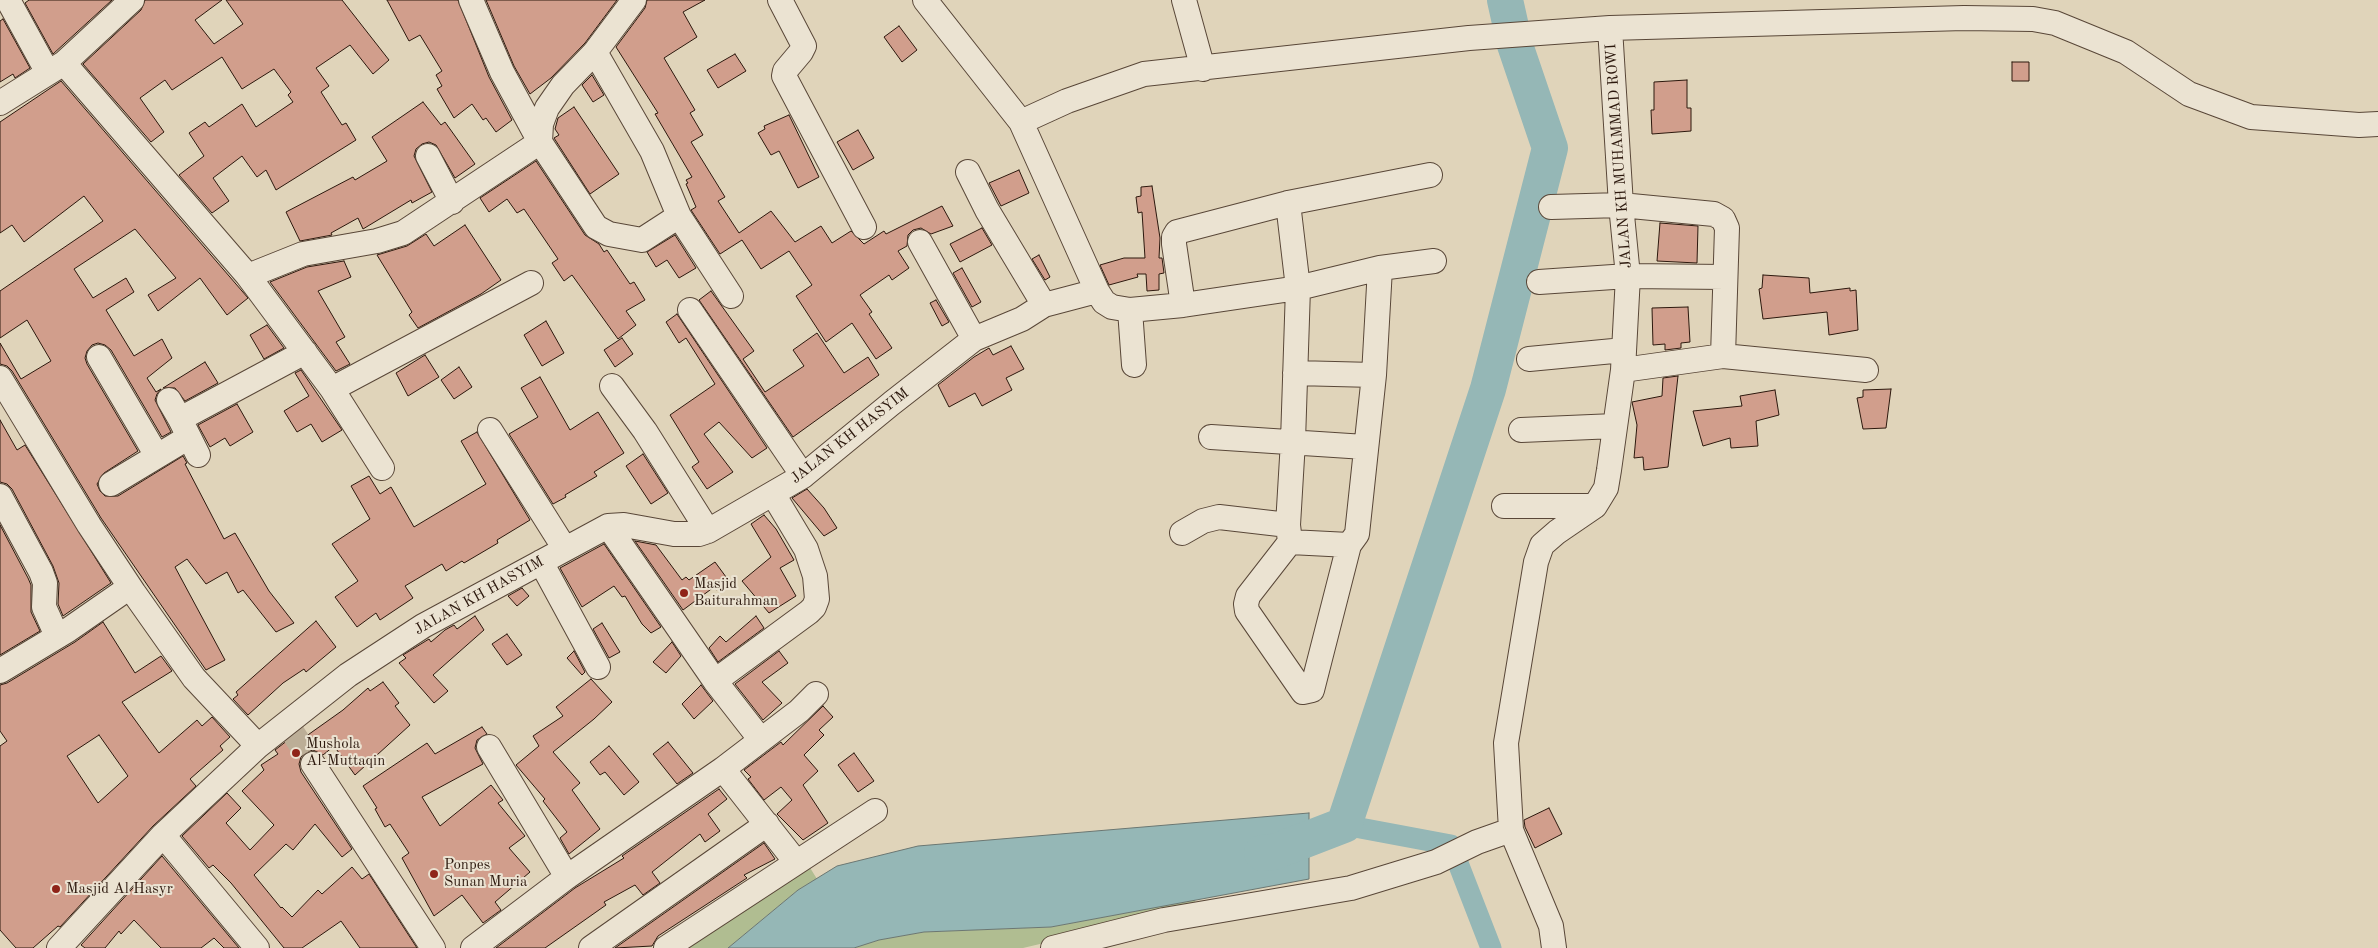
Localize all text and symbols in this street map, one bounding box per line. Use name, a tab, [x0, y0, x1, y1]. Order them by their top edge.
street label: JALAN KH MUHAMMAD ROWI	[1602, 43, 1636, 269]
street label: JALAN KH HASYIM	[787, 384, 913, 488]
street label: JALAN KH HASYIM	[411, 553, 547, 639]
place label: Masjid Baiturahman	[694, 575, 778, 610]
marker: Masjid Baiturahman	[678, 587, 690, 599]
place label: Mushola Al-Muttaqin	[306, 735, 385, 770]
marker: Mushola Al-Muttaqin	[290, 747, 302, 759]
place label: Ponpes Sunan Muria	[444, 856, 527, 891]
marker: Ponpes Sunan Muria	[428, 868, 440, 880]
place label: Masjid Al Hasyr	[66, 880, 173, 898]
marker: Masjid Al Hasyr	[50, 883, 62, 895]

